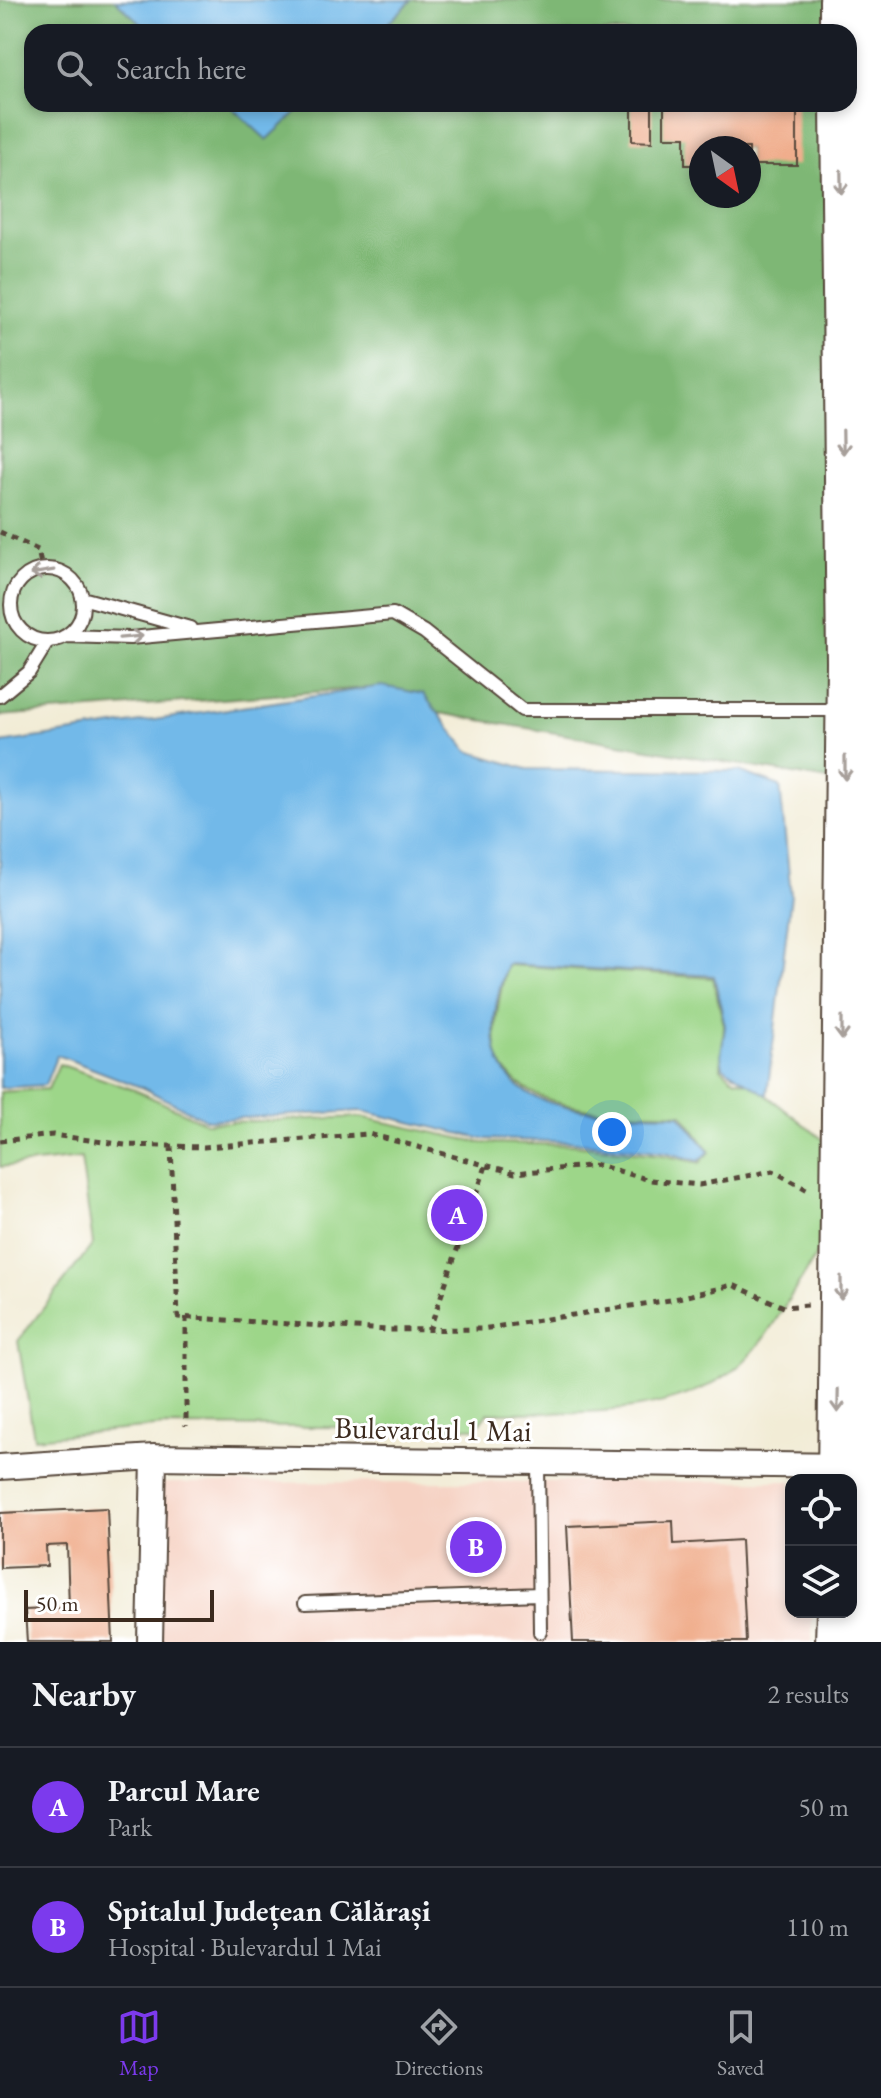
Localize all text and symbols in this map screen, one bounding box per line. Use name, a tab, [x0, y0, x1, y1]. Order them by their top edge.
search box	[24, 24, 857, 112]
icon: search	[52, 46, 96, 90]
text: Search here	[116, 49, 246, 88]
north arrow	[689, 136, 761, 208]
one-way arrow	[833, 168, 848, 195]
one-way arrow	[836, 428, 851, 455]
one-way arrow	[30, 565, 56, 580]
one-way arrow	[117, 629, 144, 644]
one-way arrow	[837, 754, 852, 781]
one-way arrow	[834, 1014, 850, 1041]
your location	[592, 1112, 632, 1152]
pin: A	[431, 1185, 483, 1245]
one-way arrow	[833, 1274, 848, 1301]
one-way arrow	[830, 1387, 846, 1414]
street label: Bulevardul 1 Mai	[334, 1408, 532, 1450]
map controls	[785, 1474, 857, 1618]
button: locate	[785, 1474, 857, 1546]
pin: B	[450, 1517, 502, 1577]
button: layers	[785, 1546, 857, 1618]
scale bar	[24, 1586, 214, 1622]
text: 50 m	[36, 1589, 79, 1618]
text: Nearby	[32, 1672, 136, 1716]
text: 2 results	[768, 1677, 849, 1711]
text: Parcul Mare	[108, 1771, 260, 1810]
text: A	[49, 1790, 67, 1824]
text: 50 m	[799, 1790, 849, 1824]
text: Park	[108, 1810, 152, 1844]
text: Spitalul Județean Călărași	[108, 1891, 431, 1930]
text: B	[50, 1910, 66, 1944]
text: 110 m	[786, 1910, 849, 1944]
text: Hospital · Bulevardul 1 Mai	[108, 1930, 382, 1964]
tab: Map	[117, 2005, 161, 2082]
tab: Directions	[395, 2005, 483, 2082]
tab: Saved	[717, 2005, 764, 2082]

